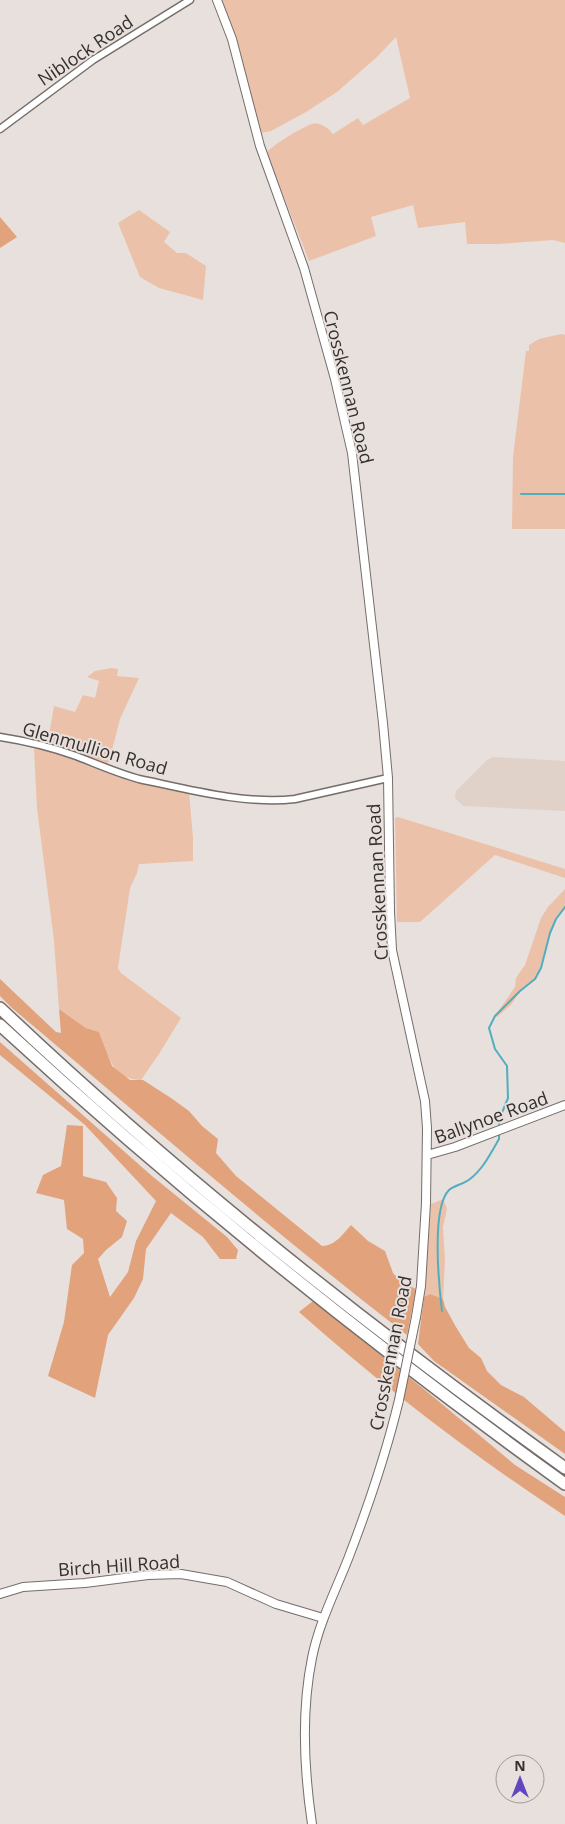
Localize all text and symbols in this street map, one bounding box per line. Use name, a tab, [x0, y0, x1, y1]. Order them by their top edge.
street label: Niblock Road	[33, 9, 137, 91]
street label: Crosskennan Road	[318, 308, 380, 466]
street label: Glenmullion Road	[20, 716, 170, 780]
street label: Crosskennan Road	[361, 803, 393, 961]
street label: Ballynoe Road	[431, 1085, 551, 1149]
street label: Crosskennan Road	[363, 1274, 417, 1432]
street label: Birch Hill Road	[57, 1549, 181, 1581]
north arrow	[495, 1754, 545, 1804]
text: N	[514, 1756, 526, 1775]

